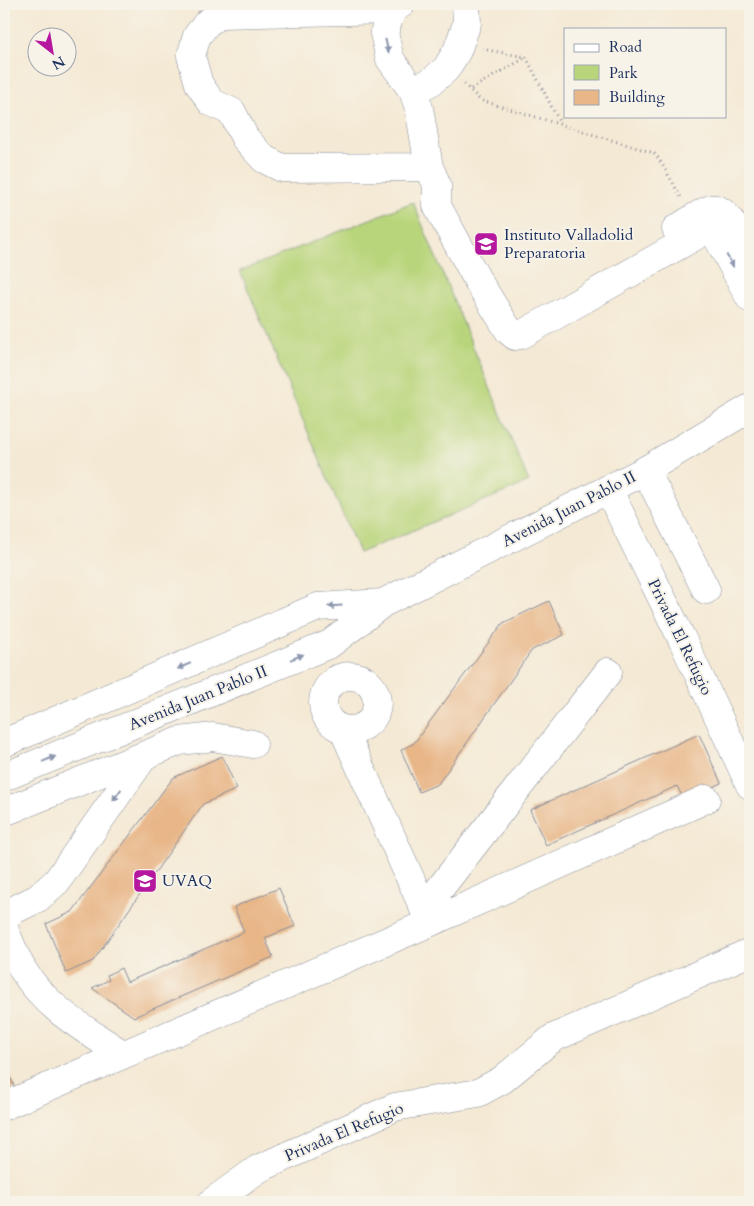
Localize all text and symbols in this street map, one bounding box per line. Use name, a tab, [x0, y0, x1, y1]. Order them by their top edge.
north arrow	[28, 28, 78, 78]
legend	[564, 28, 726, 118]
text: Road	[609, 37, 642, 57]
one-way arrow	[383, 39, 391, 54]
text: N	[48, 51, 69, 74]
text: Park	[609, 63, 638, 83]
text: Building	[609, 87, 665, 107]
place label: Instituto Valladolid Preparatoria	[504, 224, 634, 264]
school or university icon: Instituto Valladolid Preparatoria	[473, 231, 499, 257]
one-way arrow	[726, 254, 734, 268]
street label: Avenida Juan Pablo II	[498, 466, 640, 552]
street label: Privada El Refugio	[642, 575, 718, 699]
one-way arrow	[326, 603, 342, 611]
one-way arrow	[289, 653, 304, 661]
street label: Avenida Juan Pablo II	[126, 660, 270, 736]
one-way arrow	[177, 662, 191, 670]
one-way arrow	[42, 754, 56, 762]
one-way arrow	[112, 788, 122, 802]
school or university icon: UVAQ	[132, 868, 158, 894]
place label: UVAQ	[162, 870, 212, 892]
street label: Privada El Refugio	[281, 1097, 407, 1167]

